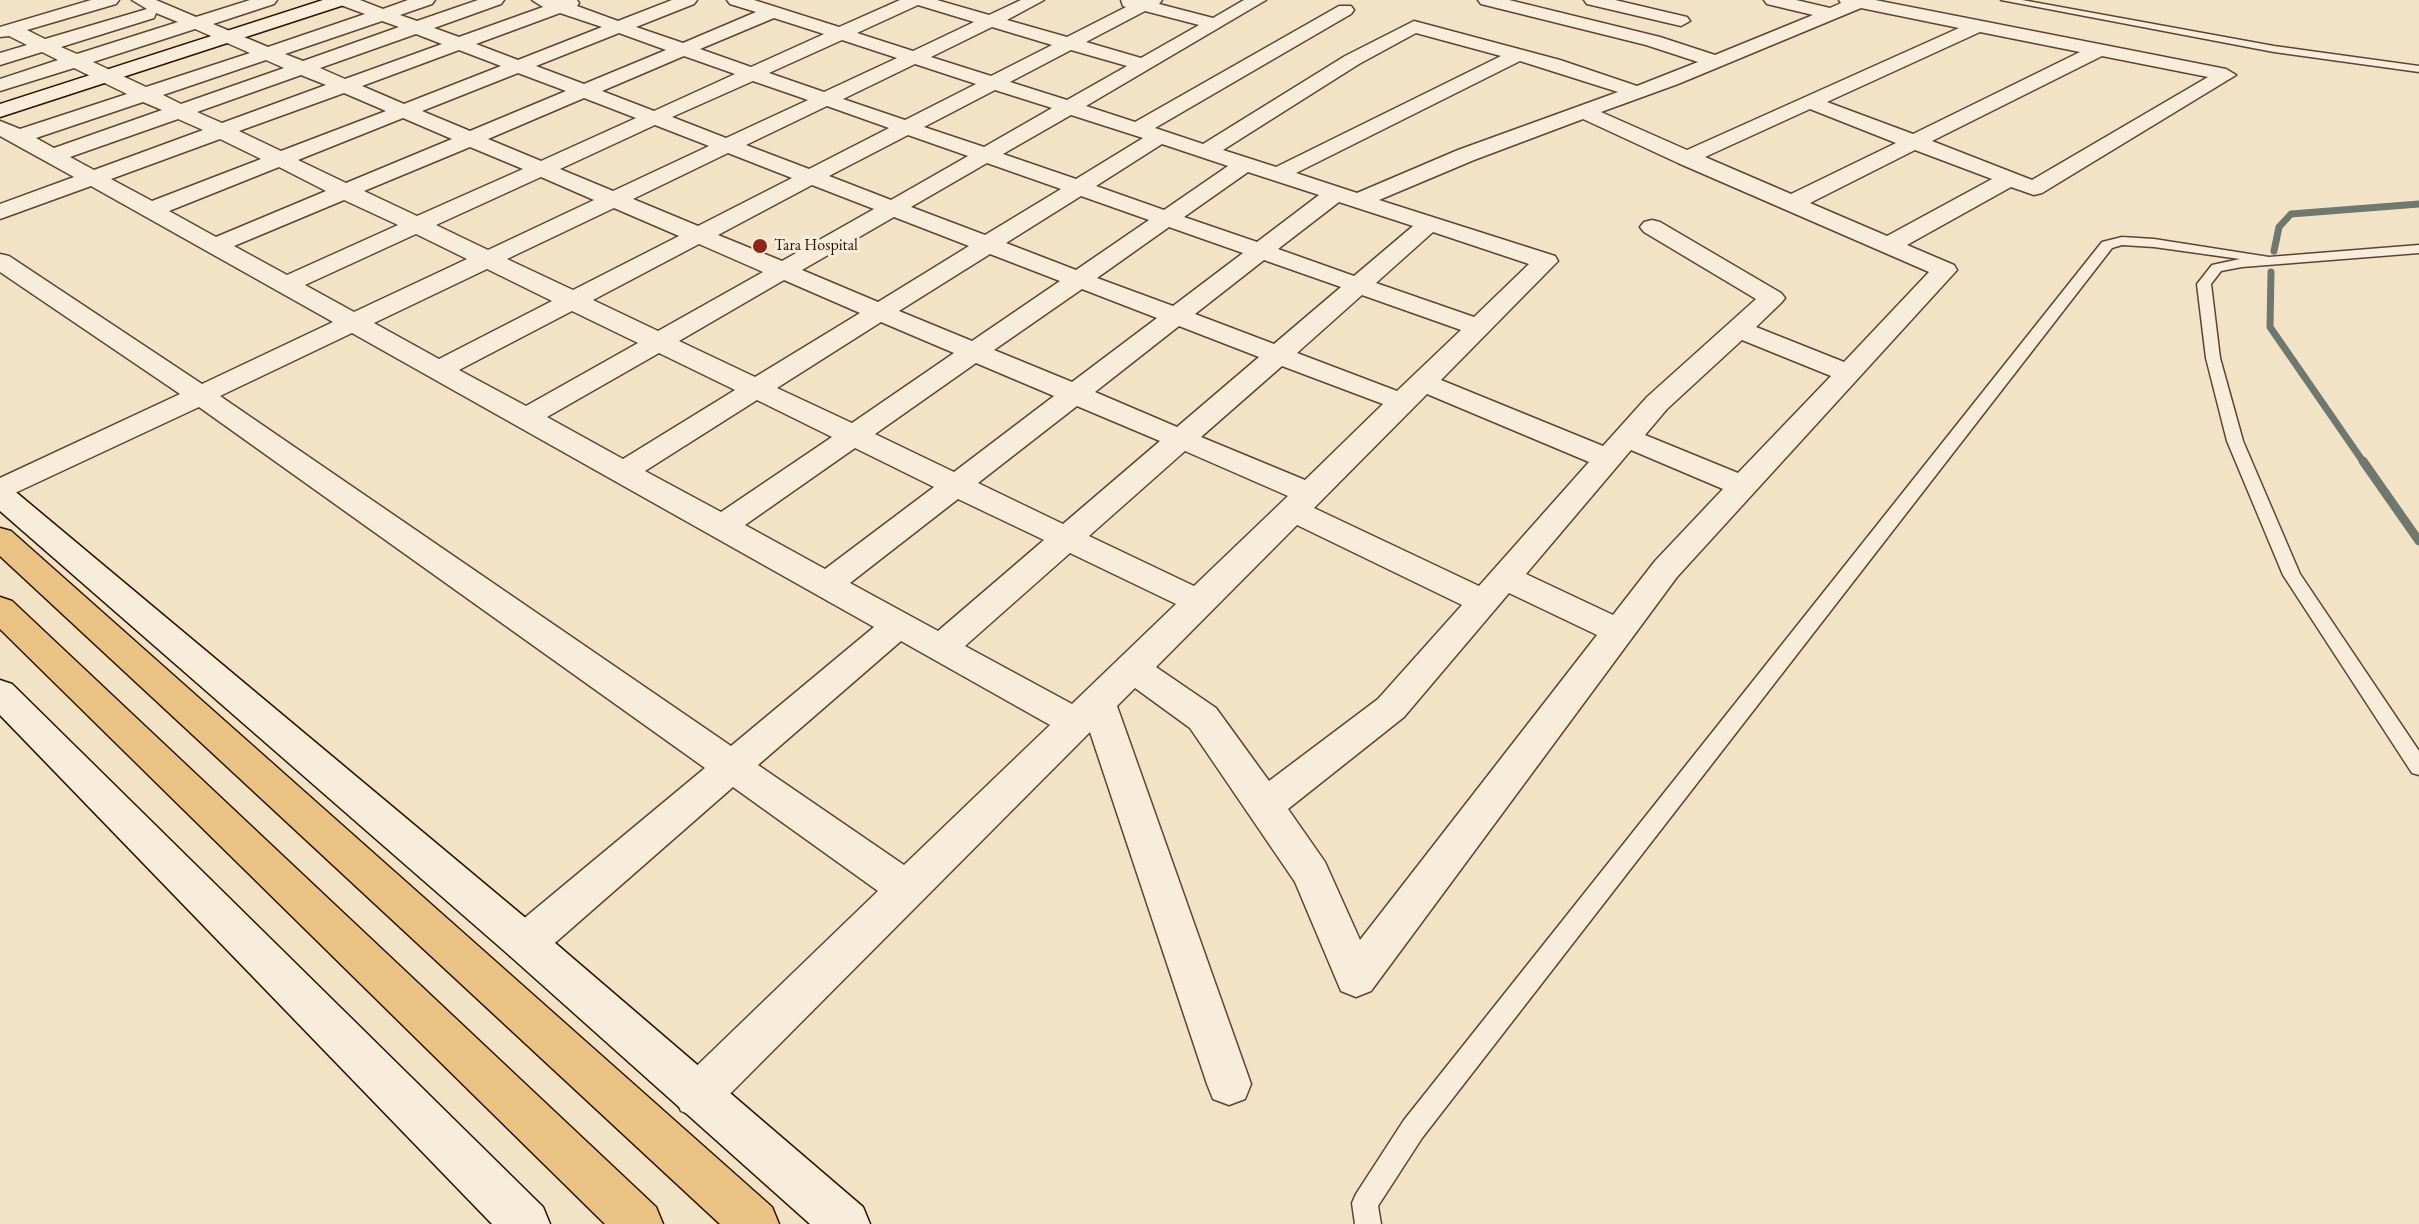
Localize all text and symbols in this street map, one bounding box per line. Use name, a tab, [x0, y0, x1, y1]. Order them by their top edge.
place label: Tara Hospital	[774, 236, 858, 256]
marker: Tara Hospital	[751, 237, 769, 255]

